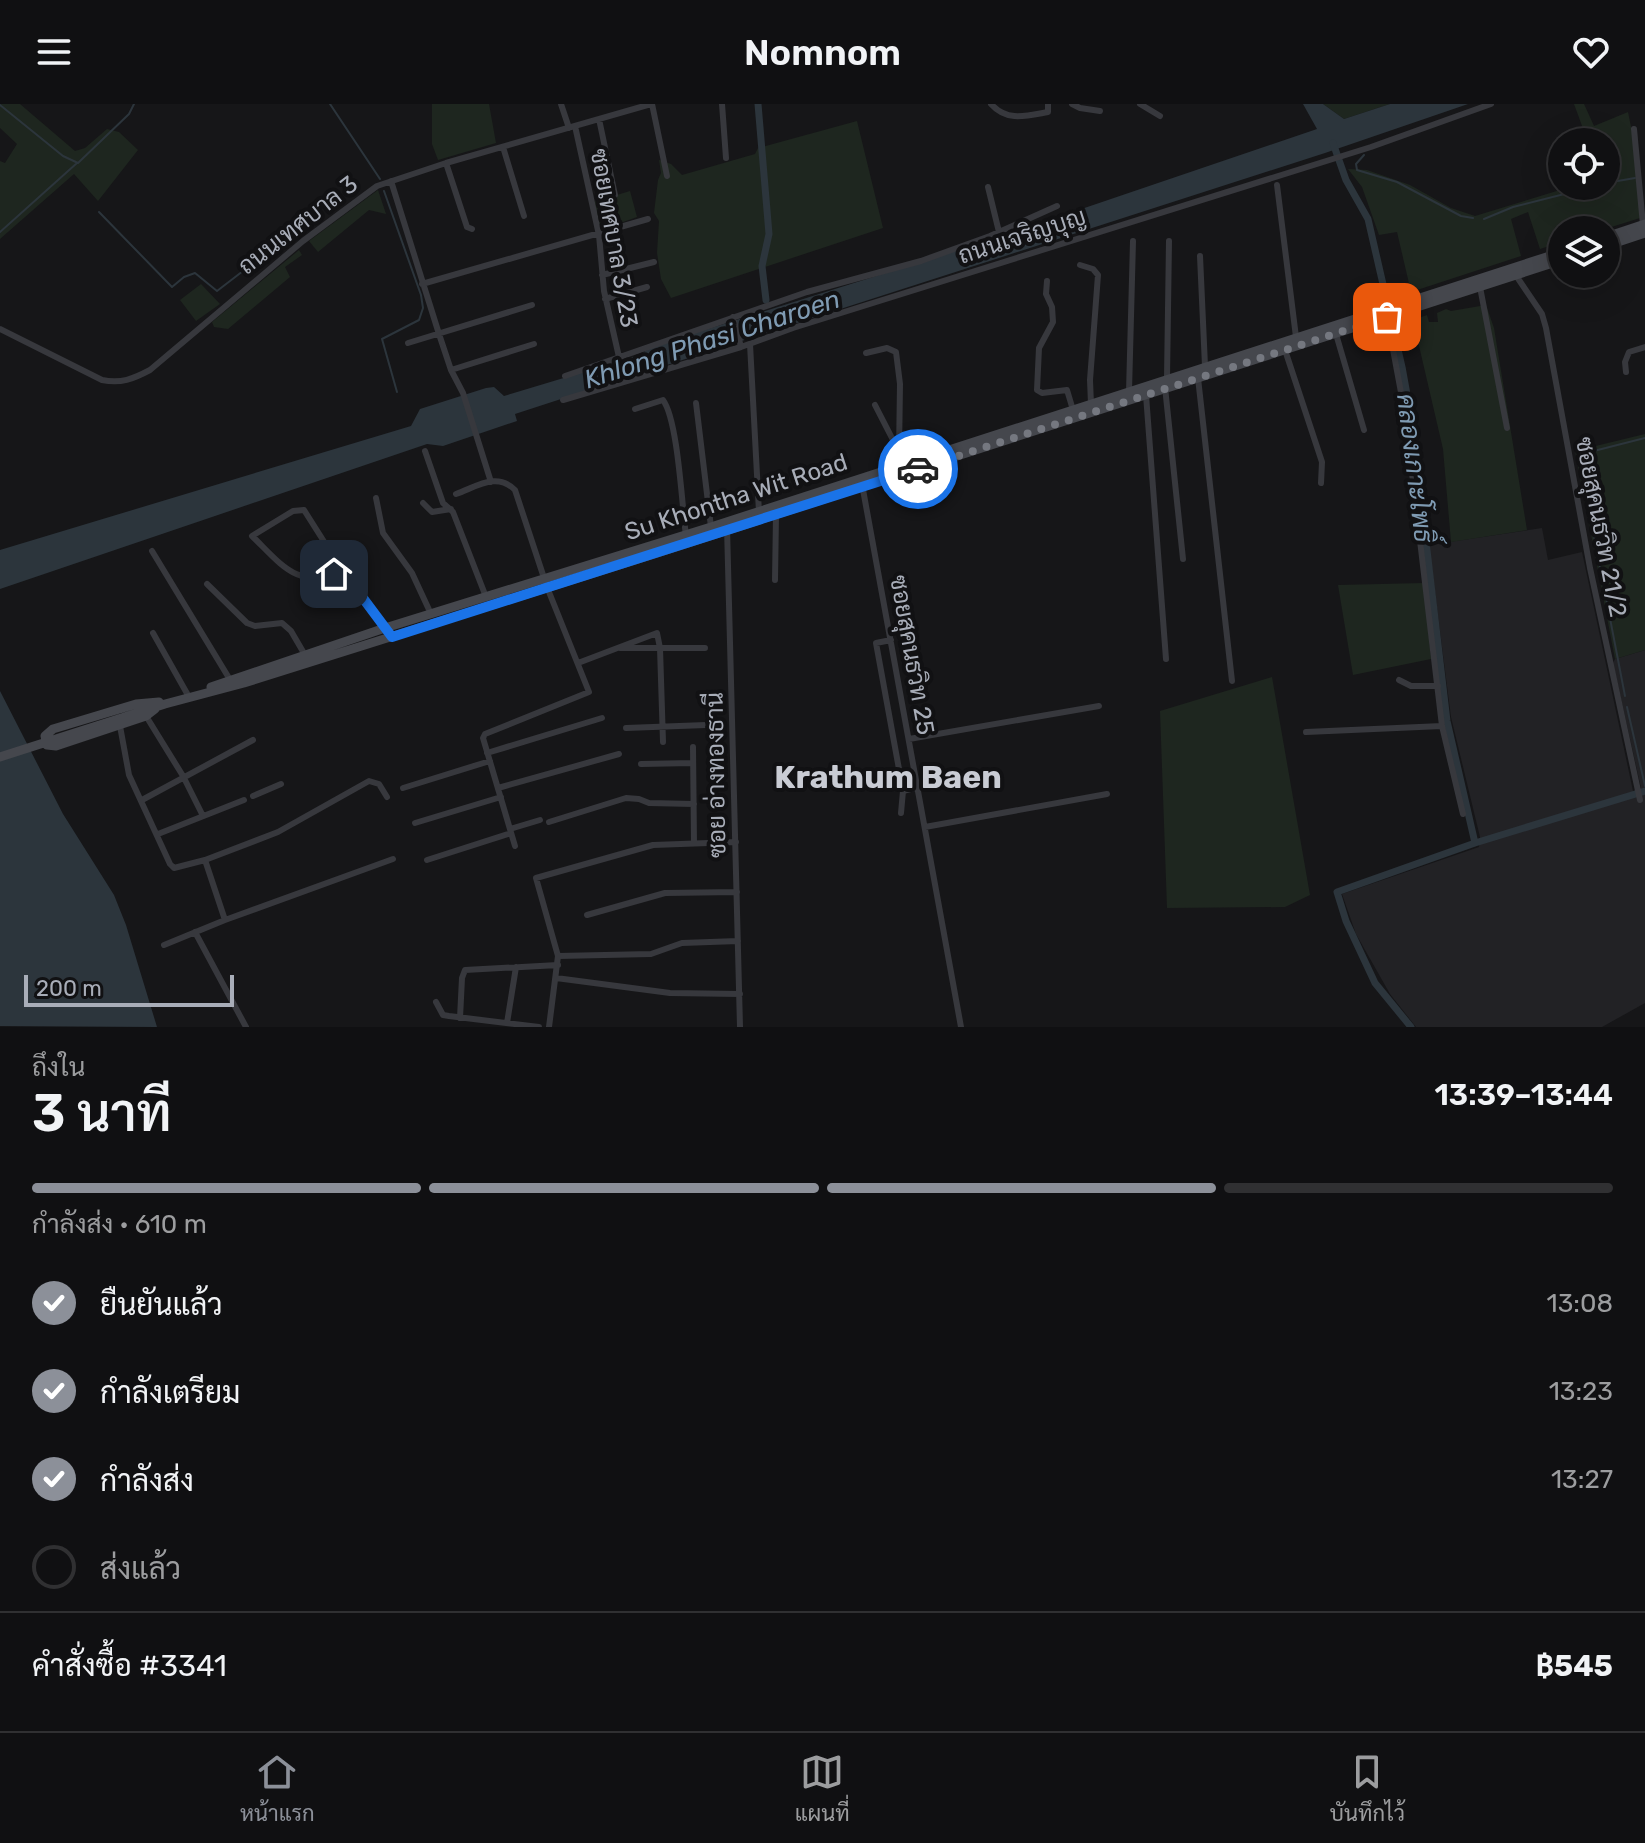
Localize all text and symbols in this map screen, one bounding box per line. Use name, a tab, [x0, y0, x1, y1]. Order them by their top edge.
icon: menu	[32, 30, 76, 74]
icon: heart	[1569, 30, 1613, 74]
text: Nomnom	[744, 31, 901, 74]
map controls	[1548, 128, 1620, 288]
button: locate	[1548, 128, 1620, 200]
street label: ซอยเทศบาล 3/23	[584, 146, 644, 330]
street label: ถนนเทศบาล 3	[233, 170, 363, 280]
street label: ถนนเจริญบุญ	[955, 202, 1090, 272]
button: layers	[1548, 216, 1620, 288]
water label: Khlong Phasi Charoen	[580, 283, 844, 396]
pin	[1353, 283, 1421, 351]
icon: bag	[1365, 295, 1409, 339]
water label: คลองเกาะโพธิ์	[1390, 391, 1447, 549]
courier	[878, 429, 958, 509]
street label: ซอยสุคนธวิท 21/2	[1568, 435, 1632, 620]
icon: car	[896, 447, 940, 491]
street label: Su Khontha Wit Road	[621, 448, 851, 546]
pin	[300, 540, 368, 608]
icon: home	[312, 552, 356, 596]
street label: ซอยสุคนธวิท 25	[882, 573, 940, 737]
street label: ซอย อ่างทองธานี	[700, 692, 731, 858]
district label: Krathum Baen	[774, 758, 1002, 796]
scale bar	[24, 971, 234, 1007]
text: 200 m	[36, 975, 102, 1002]
text: ถึงใน	[32, 1052, 85, 1083]
text: 13:39–13:44	[1434, 1077, 1613, 1113]
text: 3 นาที	[32, 1082, 172, 1144]
text: กำลังส่ง · 610 m	[32, 1209, 207, 1240]
icon: check	[32, 1281, 76, 1325]
text: ยืนยันแล้ว	[100, 1287, 223, 1323]
text: 13:08	[1547, 1288, 1613, 1319]
icon: check	[32, 1369, 76, 1413]
text: กำลังเตรียม	[100, 1375, 240, 1411]
text: 13:23	[1549, 1376, 1613, 1407]
icon: check	[32, 1457, 76, 1501]
text: กำลังส่ง	[100, 1463, 194, 1499]
text: 13:27	[1551, 1464, 1613, 1495]
text: ส่งแล้ว	[100, 1551, 181, 1587]
text: คำสั่งซื้อ #3341	[32, 1648, 227, 1684]
text: ฿545	[1536, 1648, 1613, 1684]
tab: หน้าแรก	[240, 1750, 315, 1827]
tab: แผนที่	[795, 1750, 850, 1827]
tab: บันทึกไว้	[1330, 1750, 1405, 1827]

